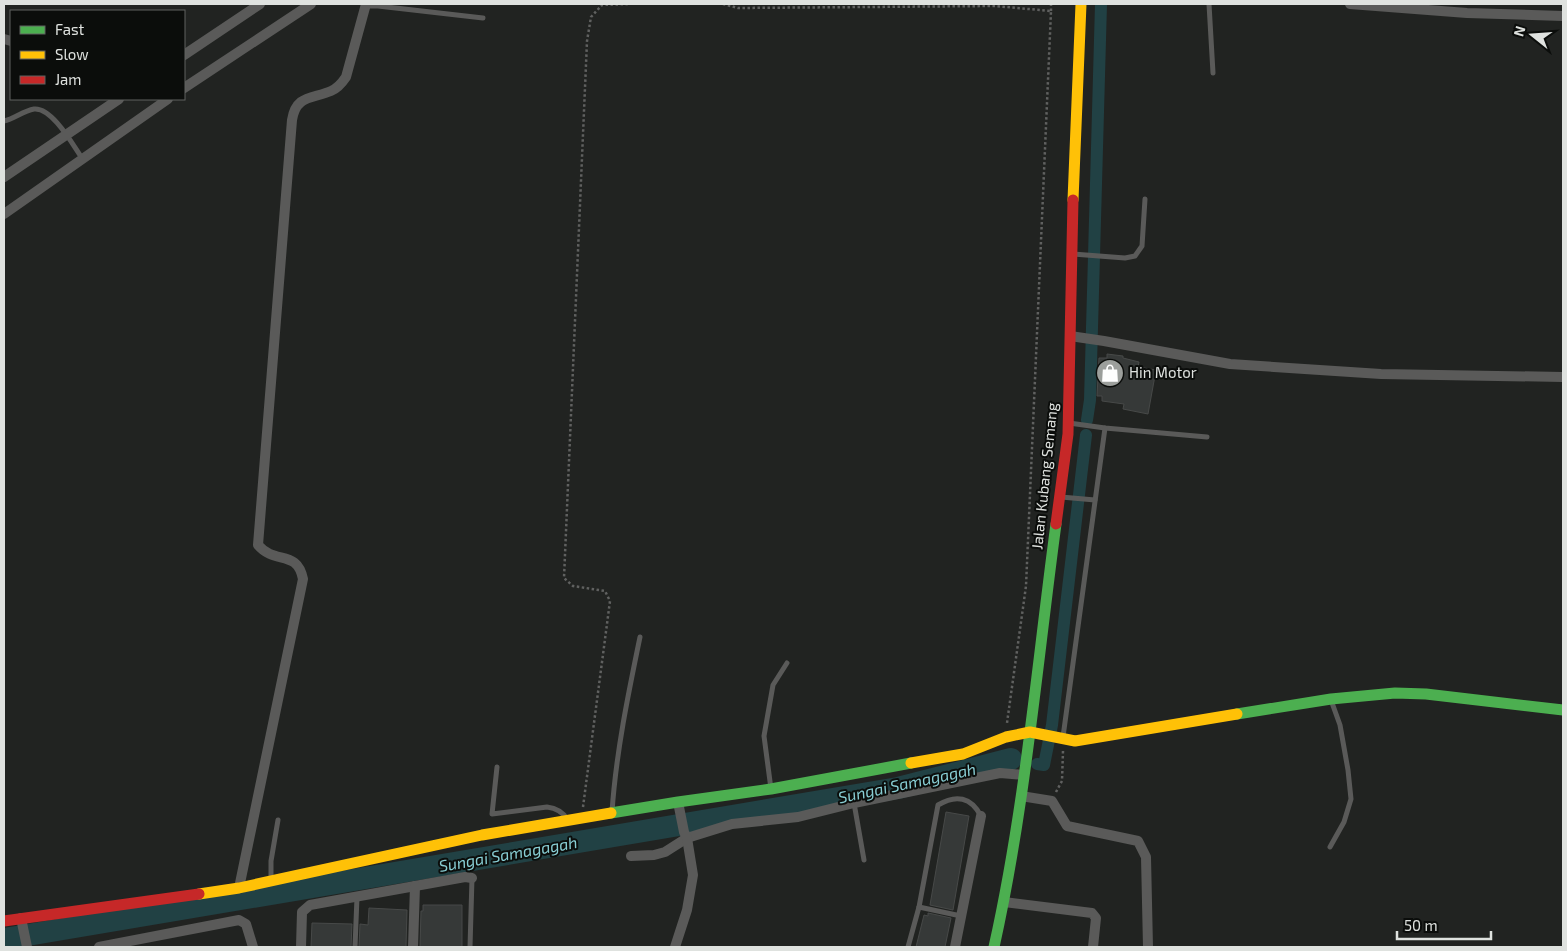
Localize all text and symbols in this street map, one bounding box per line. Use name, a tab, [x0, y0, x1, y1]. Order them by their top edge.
legend	[10, 10, 185, 100]
north arrow	[1507, 10, 1557, 60]
text: Fast	[55, 20, 85, 38]
text: N	[1509, 24, 1529, 38]
text: Slow	[55, 45, 89, 63]
text: Jam	[55, 70, 81, 88]
shop icon: Hin Motor	[1095, 358, 1125, 388]
place label: Hin Motor	[1129, 363, 1197, 381]
street label: Jalan Kubang Semang	[1027, 401, 1061, 550]
water label: Sungai Samagagah	[836, 759, 978, 806]
water label: Sungai Samagagah	[437, 832, 579, 875]
scale bar	[1397, 908, 1491, 940]
text: 50 m	[1404, 916, 1438, 934]

